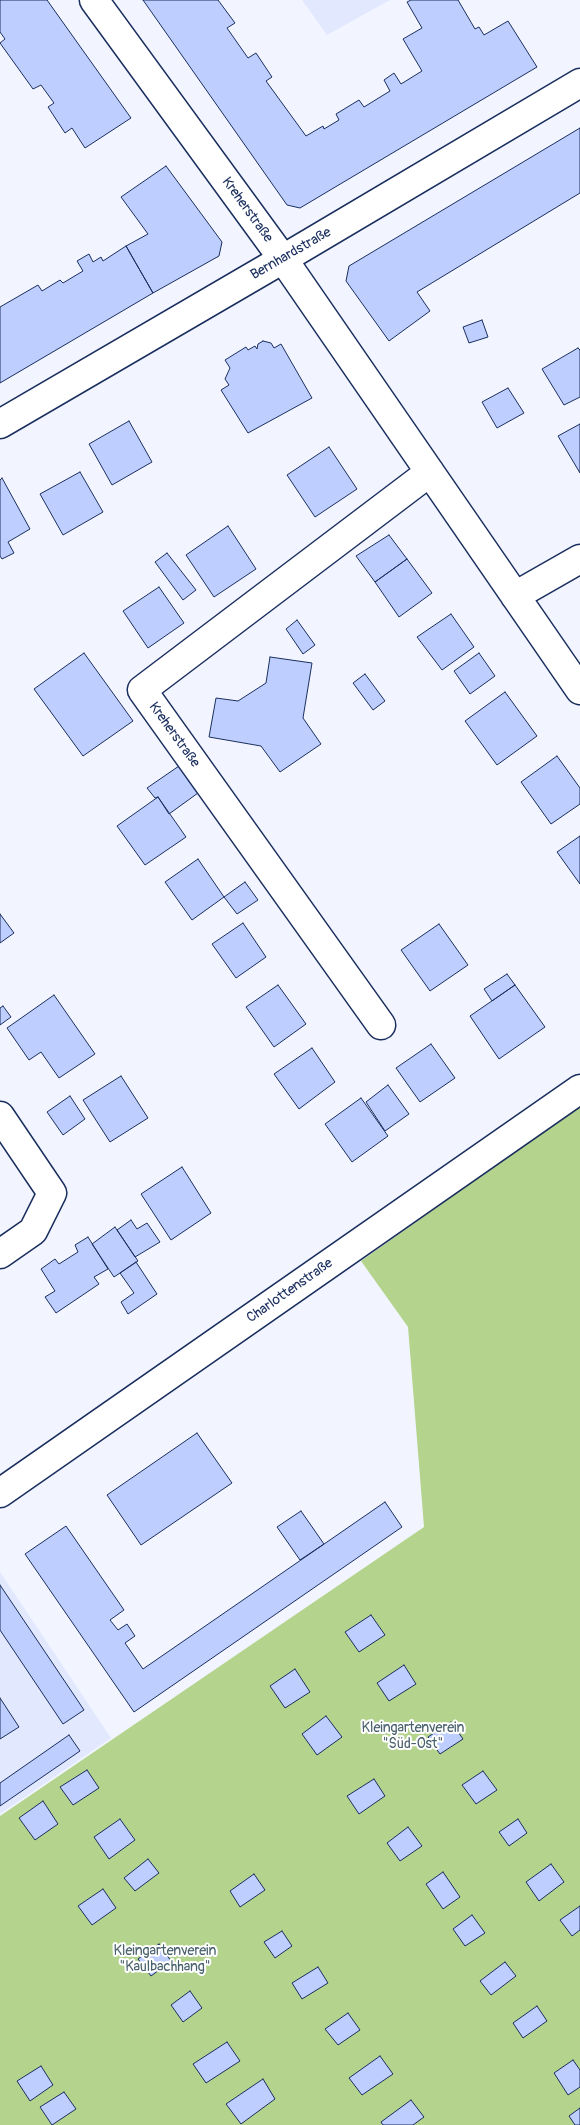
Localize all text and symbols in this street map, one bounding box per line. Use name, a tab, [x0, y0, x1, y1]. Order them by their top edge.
street label: Kreherstraße	[218, 174, 276, 246]
street label: Bernhardstraße	[248, 224, 334, 284]
street label: Kreherstraße	[145, 699, 203, 771]
street label: Charlottenstraße	[244, 1255, 336, 1327]
park label: Kleingartenverein "Süd-Ost"	[362, 1720, 464, 1752]
park label: Kleingartenverein "Kaulbachhang"	[114, 1943, 216, 1975]

